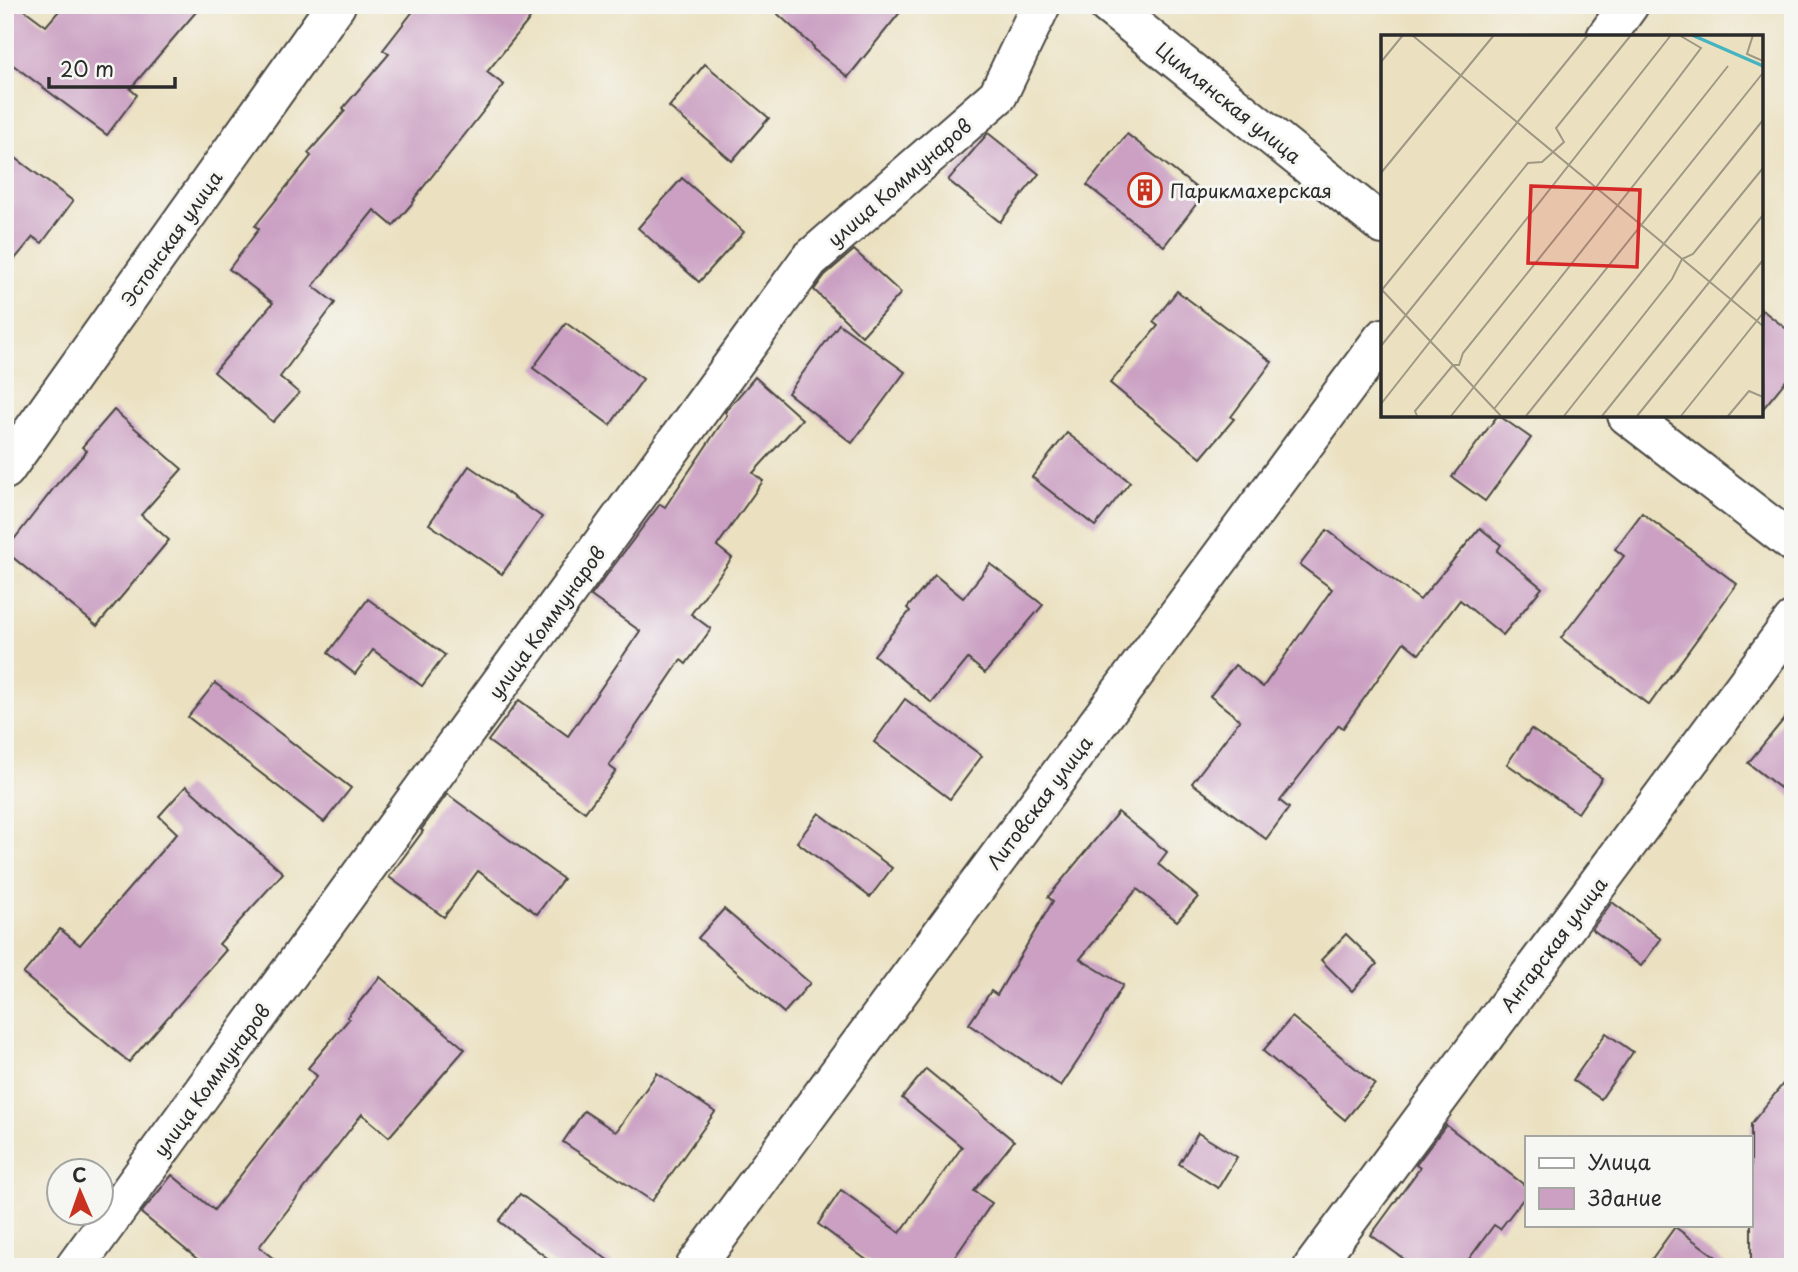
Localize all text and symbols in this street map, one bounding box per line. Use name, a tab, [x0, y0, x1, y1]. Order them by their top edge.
street label: Цимлянская улица	[1150, 35, 1308, 169]
inset map	[1381, 35, 1763, 416]
scale bar	[49, 46, 175, 90]
text: 20 m	[60, 52, 114, 84]
street label: улица Коммунаров	[821, 112, 977, 252]
street label: Эстонская улица	[114, 165, 228, 311]
building icon: Парикмахерская	[1126, 171, 1164, 209]
place label: Парикмахерская	[1170, 176, 1332, 204]
street label: улица Коммунаров	[481, 540, 611, 704]
street label: Литовская улица	[980, 729, 1099, 875]
street label: Ангарская улица	[1493, 871, 1613, 1017]
street label: улица Коммунаров	[146, 998, 276, 1162]
legend	[1525, 1136, 1752, 1226]
text: Улица	[1588, 1145, 1651, 1177]
north arrow	[46, 1156, 116, 1226]
text: С	[72, 1160, 87, 1188]
text: Здание	[1588, 1181, 1662, 1213]

